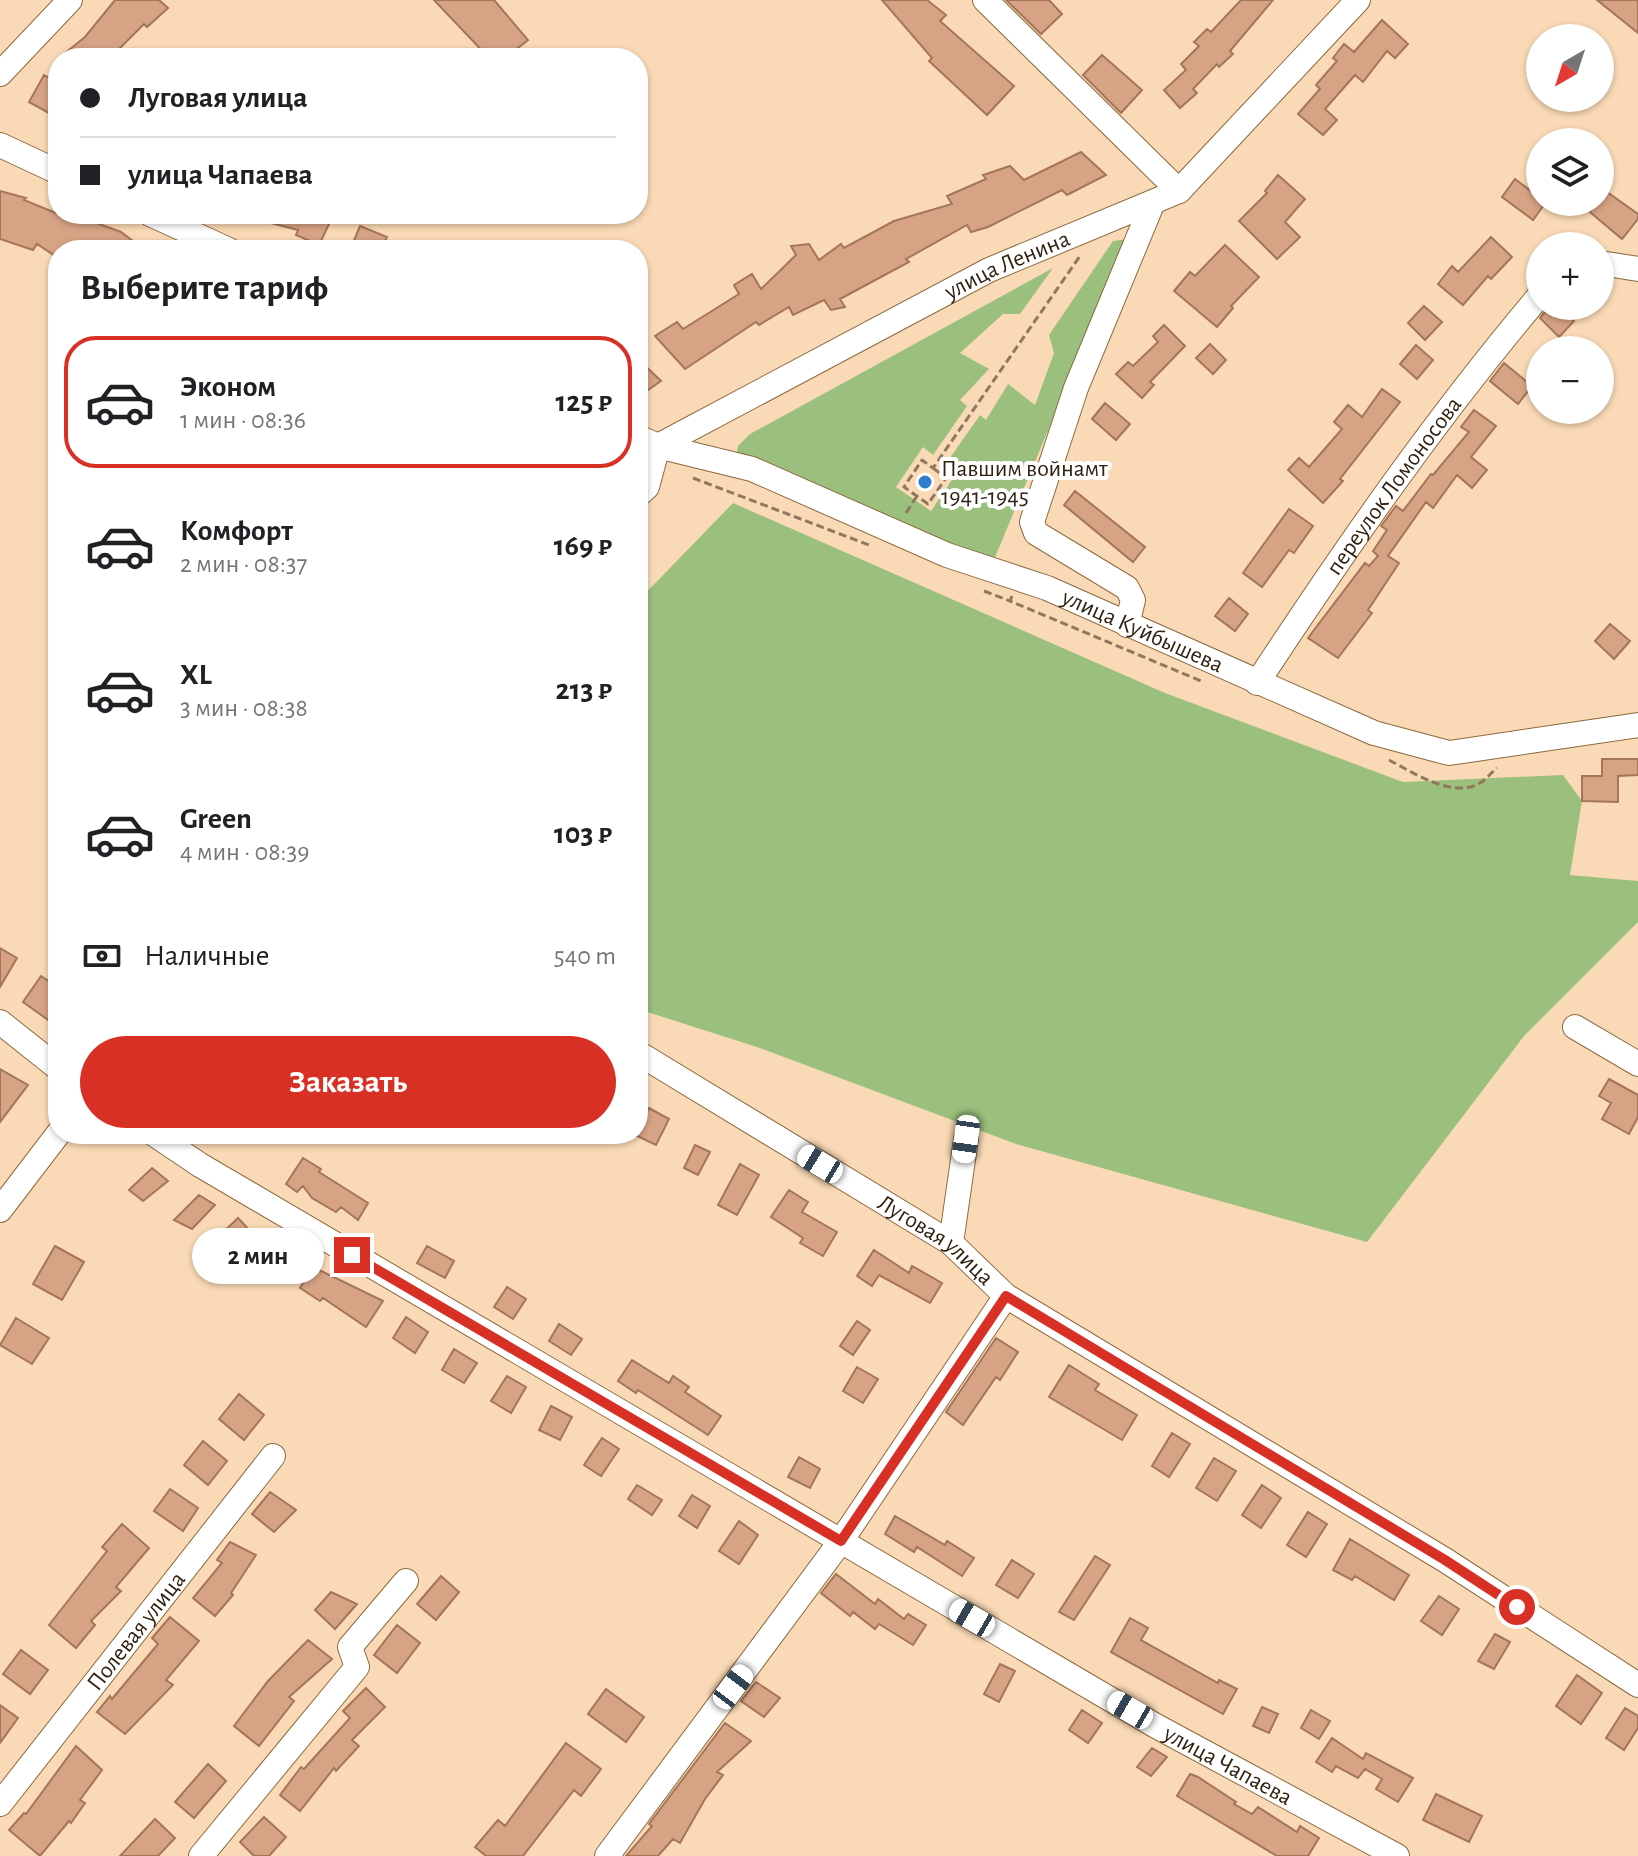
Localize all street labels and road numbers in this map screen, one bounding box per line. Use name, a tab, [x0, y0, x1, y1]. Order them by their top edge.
street label: улица Ленина	[940, 227, 1073, 305]
street label: переулок Ломоносова	[1322, 393, 1466, 579]
street label: улица Куйбышева	[1057, 585, 1227, 678]
street label: Луговая улица	[874, 1191, 998, 1290]
street label: Полевая улица	[83, 1568, 190, 1695]
street label: улица Чапаева	[1159, 1721, 1296, 1810]

